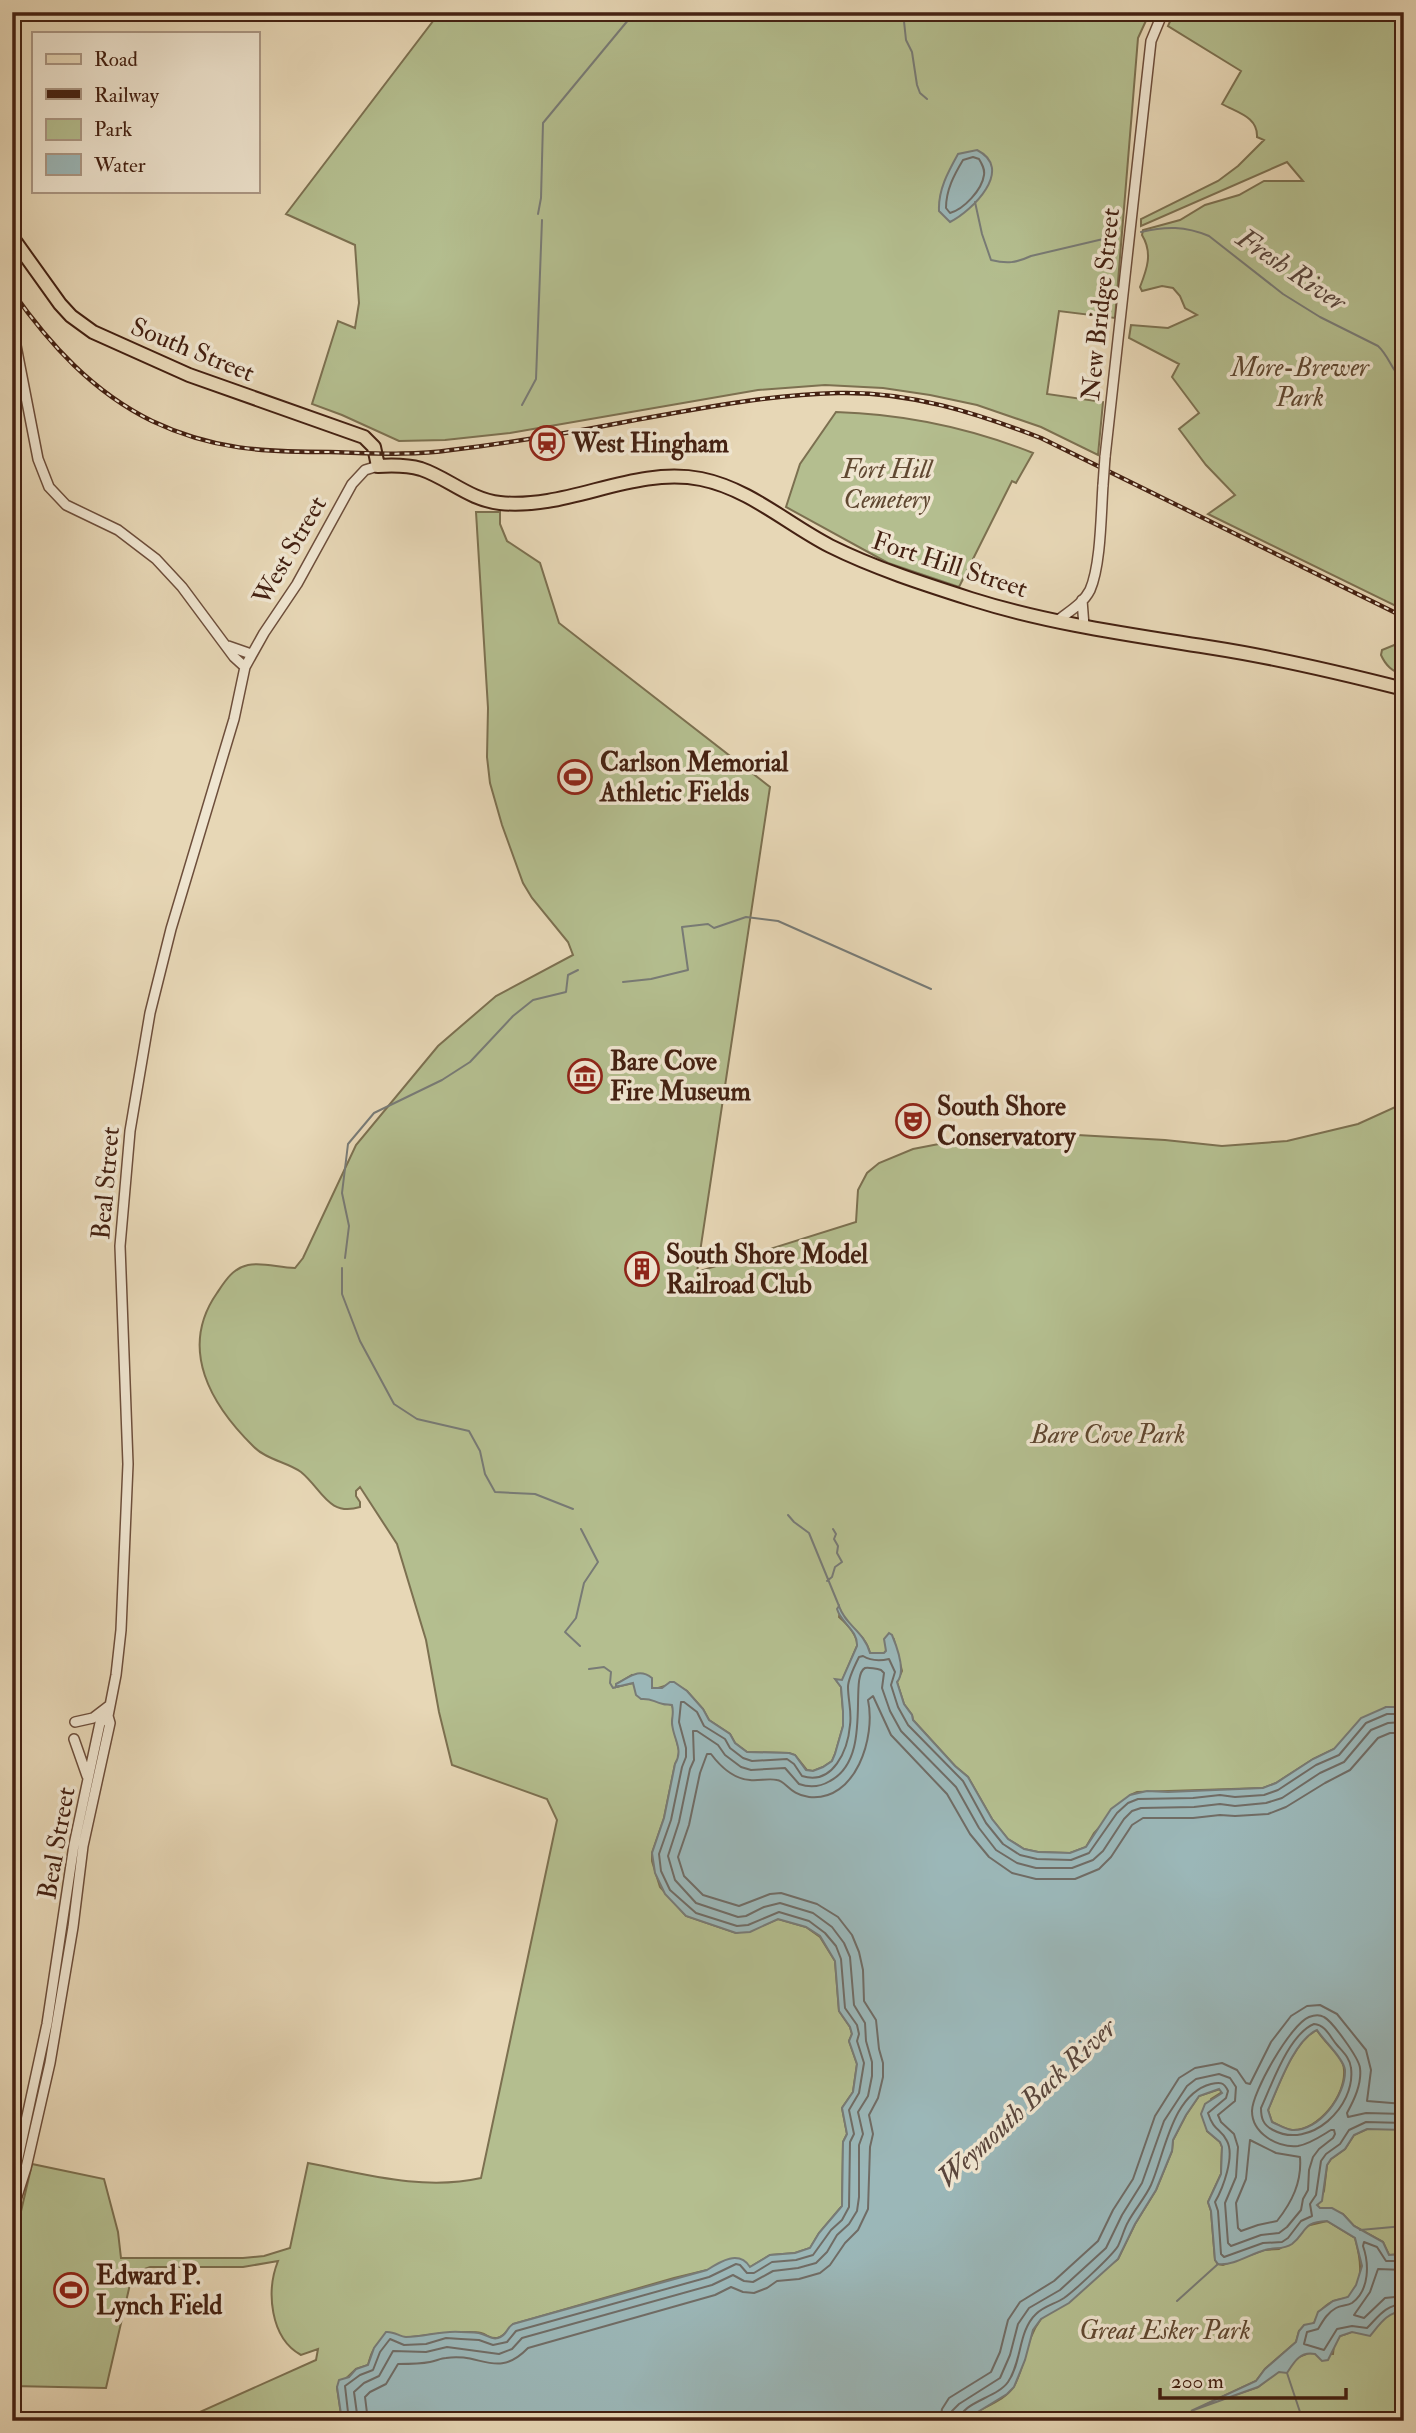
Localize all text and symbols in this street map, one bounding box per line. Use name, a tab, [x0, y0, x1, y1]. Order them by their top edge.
legend	[32, 32, 259, 192]
text: Road	[94, 46, 139, 73]
text: Railway	[94, 82, 160, 109]
text: Park	[94, 116, 132, 143]
text: Water	[93, 152, 146, 179]
street label: New Bridge Street	[1075, 206, 1127, 402]
water label: Fresh River	[1228, 220, 1354, 320]
street label: South Street	[126, 311, 259, 389]
park label: More-Brewer Park	[1229, 352, 1370, 414]
station icon: West Hingham	[528, 424, 566, 462]
place label: West Hingham	[571, 428, 730, 461]
park label: Fort Hill Cemetery	[840, 454, 934, 516]
street label: West Street	[245, 490, 334, 612]
street label: Fort Hill Street	[868, 525, 1031, 605]
place label: Carlson Memorial Athletic Fields	[599, 747, 789, 809]
sports icon: Carlson Memorial Athletic Fields	[556, 758, 594, 796]
place label: Bare Cove Fire Museum	[610, 1046, 751, 1108]
museum icon: Bare Cove Fire Museum	[566, 1057, 604, 1095]
place label: South Shore Conservatory	[937, 1091, 1077, 1154]
theatre icon: South Shore Conservatory	[894, 1102, 932, 1140]
street label: Beal Street	[85, 1125, 127, 1241]
place label: South Shore Model Railroad Club	[666, 1239, 868, 1301]
building icon: South Shore Model Railroad Club	[623, 1250, 661, 1288]
park label: Bare Cove Park	[1029, 1419, 1185, 1451]
street label: Beal Street	[31, 1785, 83, 1902]
water label: Weymouth Back River	[930, 2010, 1125, 2195]
place label: Edward P. Lynch Field	[96, 2260, 222, 2323]
sports icon: Edward P. Lynch Field	[52, 2271, 90, 2309]
park label: Great Esker Park	[1079, 2315, 1251, 2347]
scale bar	[1160, 2356, 1346, 2400]
text: 200 m	[1171, 2368, 1224, 2395]

